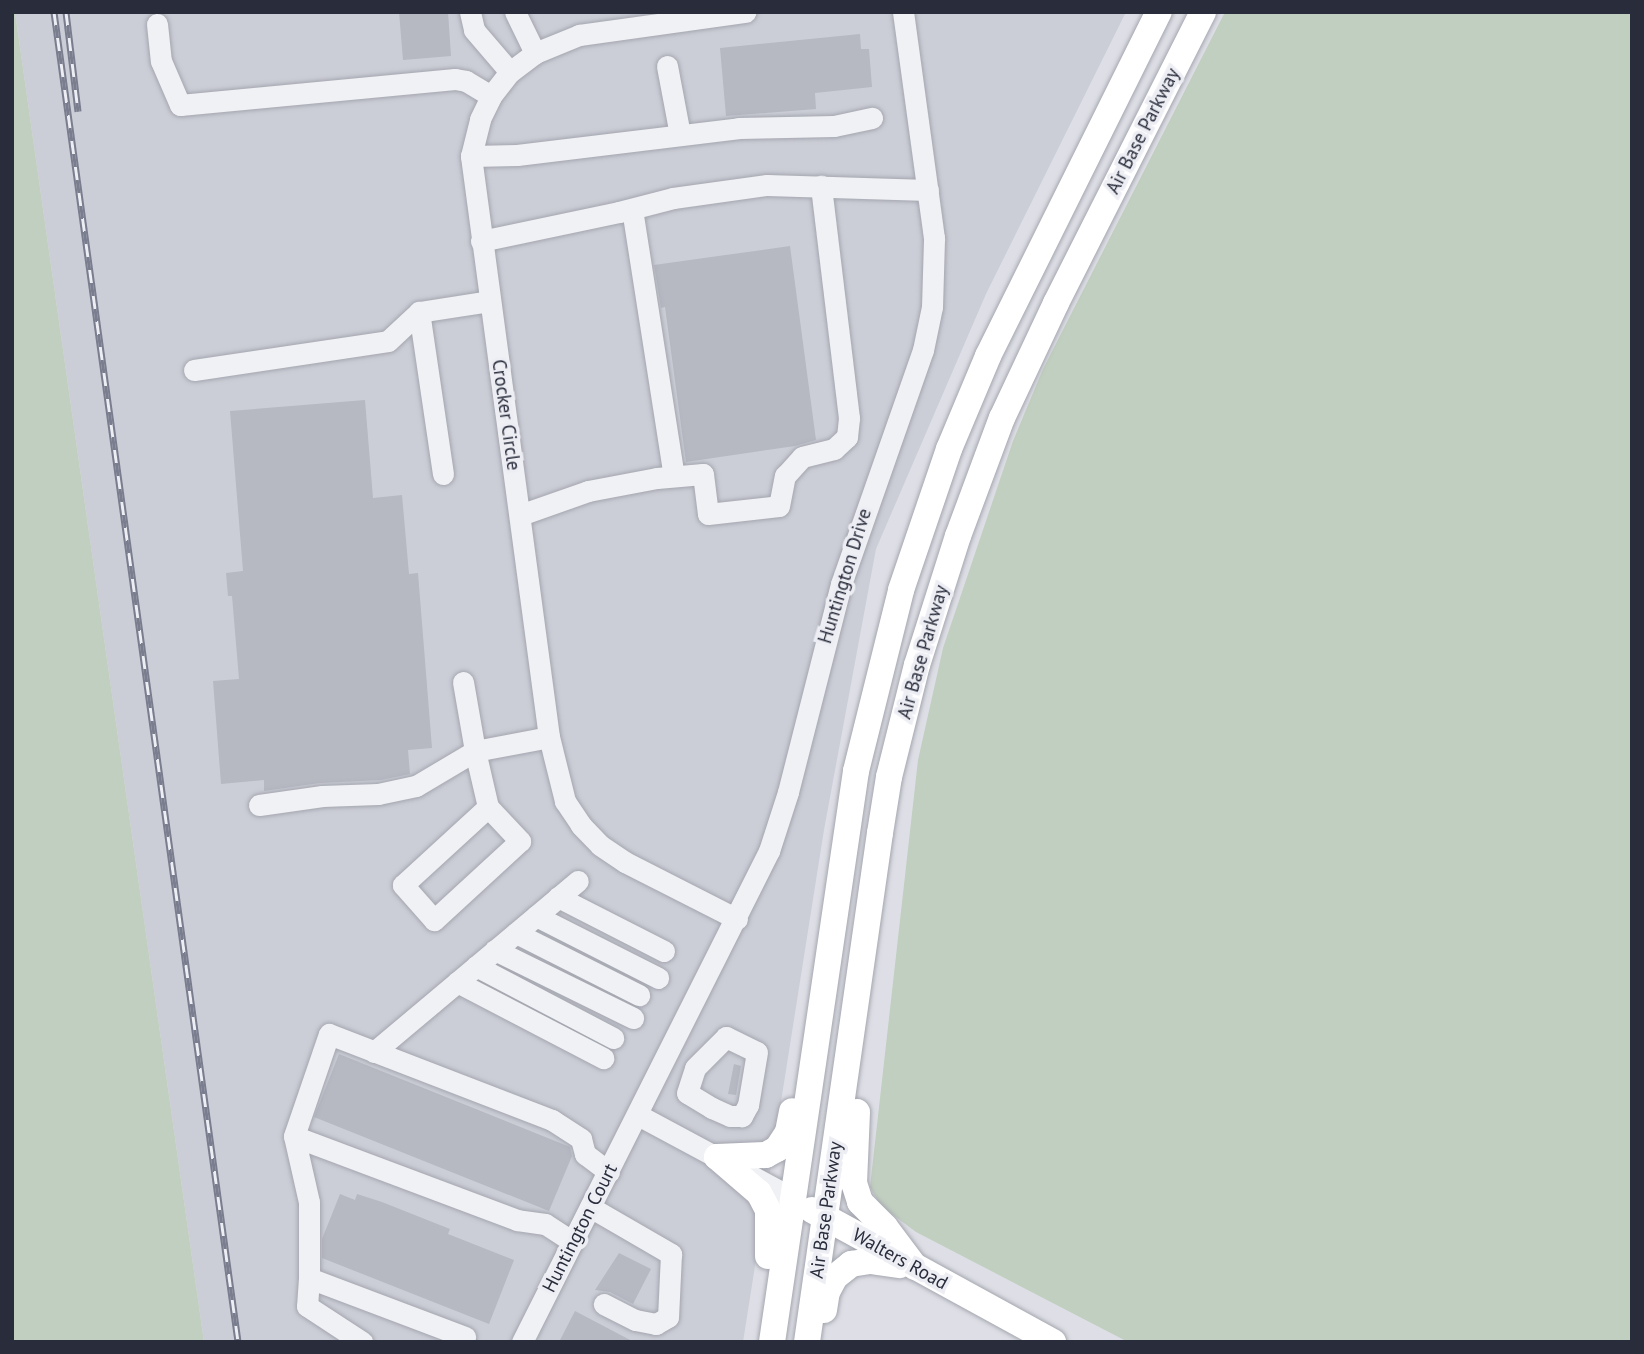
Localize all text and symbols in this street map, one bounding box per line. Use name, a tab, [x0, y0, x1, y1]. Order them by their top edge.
street label: Air Base Parkway	[1101, 64, 1185, 198]
street label: Crocker Circle	[487, 358, 525, 472]
street label: Huntington Drive	[814, 506, 876, 646]
street label: Air Base Parkway	[893, 582, 953, 722]
street label: Air Base Parkway	[805, 1140, 847, 1280]
street label: Huntington Court	[538, 1160, 622, 1296]
street label: Walters Road	[848, 1223, 952, 1295]

